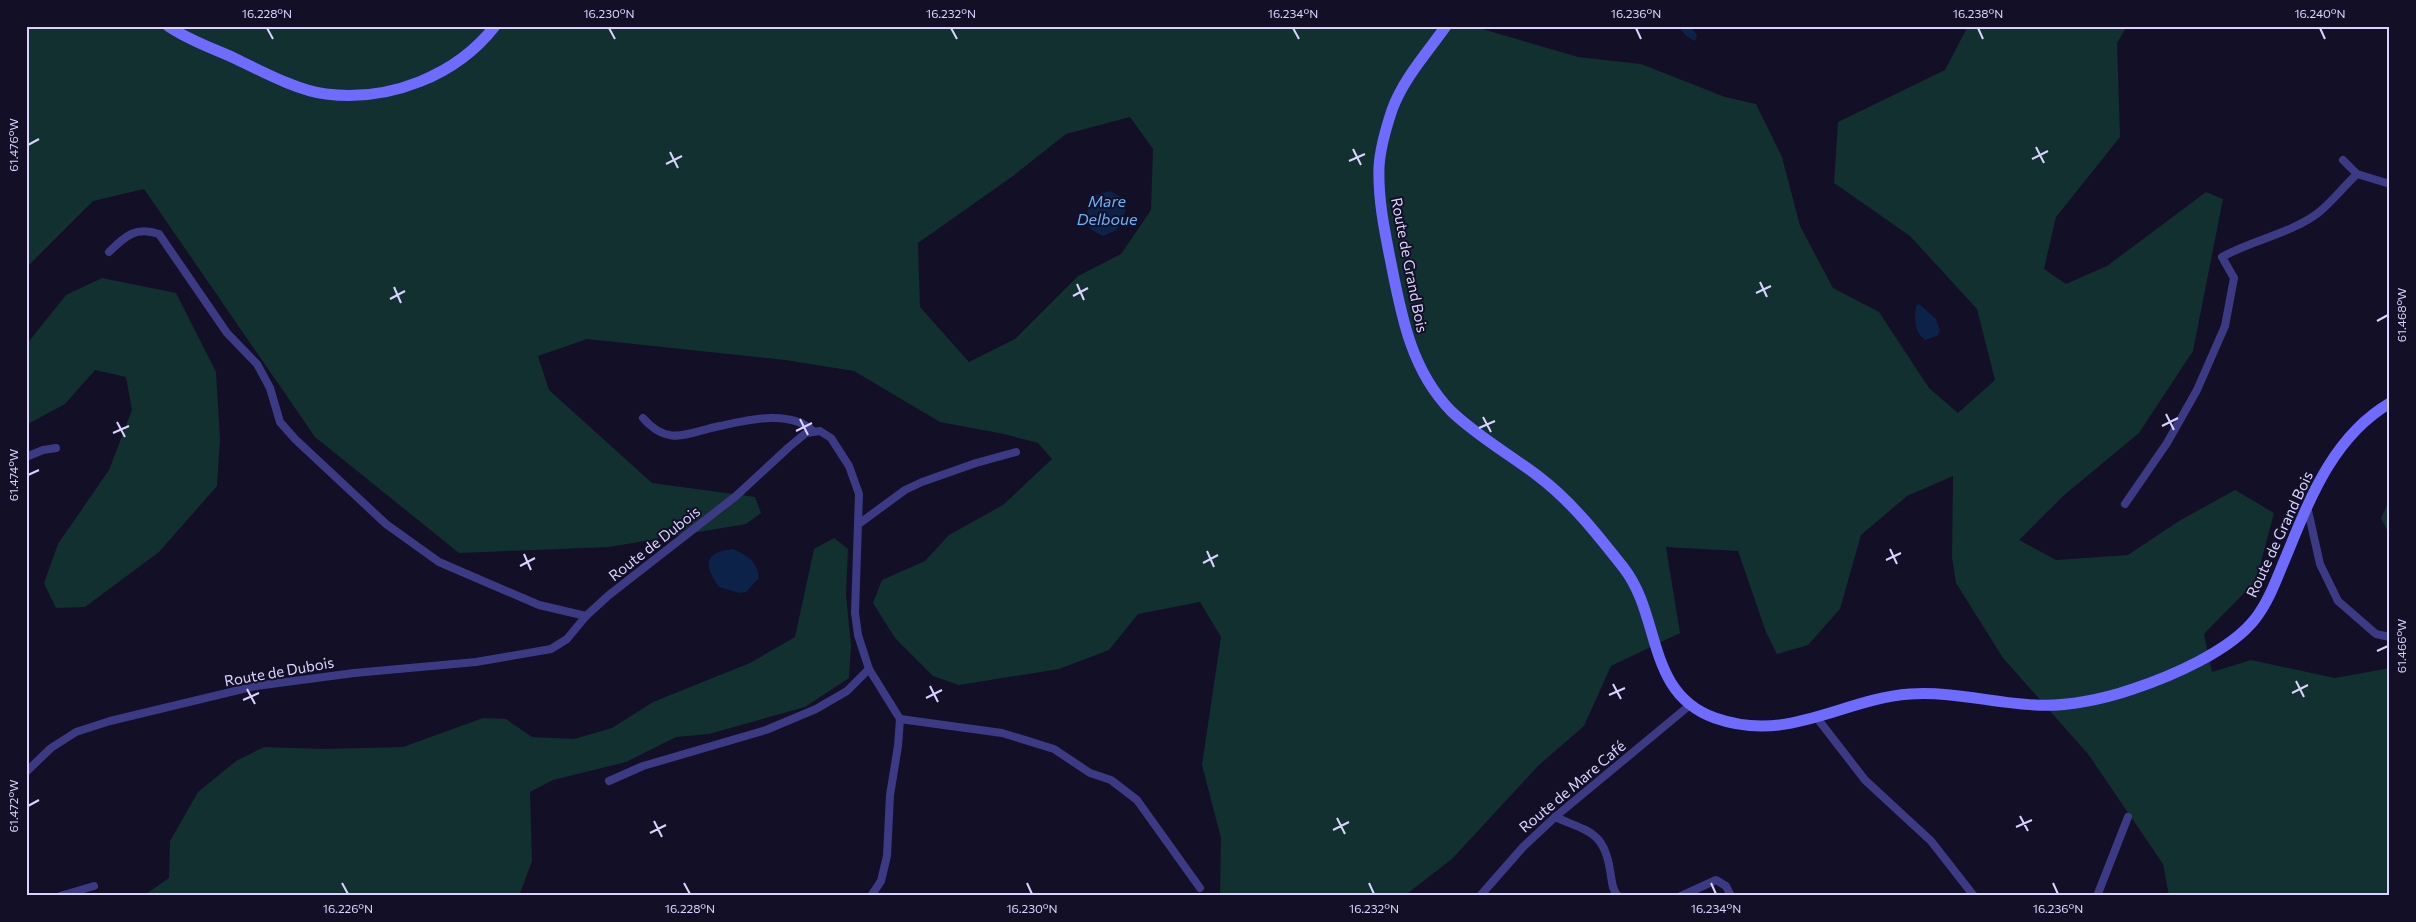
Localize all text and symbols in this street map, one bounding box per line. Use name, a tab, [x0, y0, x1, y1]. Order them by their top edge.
text: 16.228°N	[242, 6, 292, 20]
text: 16.230°N	[583, 6, 635, 20]
text: 16.232°N	[926, 6, 976, 20]
text: 16.234°N	[1268, 6, 1318, 20]
text: 16.236°N	[1611, 6, 1661, 20]
text: 16.238°N	[1953, 6, 2003, 20]
text: 16.240°N	[2294, 6, 2346, 20]
text: 61.476°W	[6, 118, 20, 172]
water label: Mare Delboue	[1077, 191, 1138, 228]
street label: Route de Grand Bois	[1388, 196, 1432, 334]
text: 61.468°W	[2394, 288, 2408, 342]
text: 61.474°W	[6, 449, 20, 501]
street label: Route de Grand Bois	[2242, 468, 2316, 600]
street label: Route de Dubois	[605, 502, 703, 584]
text: 61.466°W	[2394, 619, 2408, 673]
street label: Route de Dubois	[223, 652, 335, 690]
street label: Route de Mare Café	[1515, 736, 1629, 836]
text: 61.472°W	[6, 779, 20, 833]
text: 16.226°N	[323, 901, 373, 915]
text: 16.228°N	[665, 901, 715, 915]
text: 16.230°N	[1006, 901, 1058, 915]
text: 16.232°N	[1349, 901, 1399, 915]
text: 16.234°N	[1691, 901, 1741, 915]
text: 16.236°N	[2033, 901, 2083, 915]

